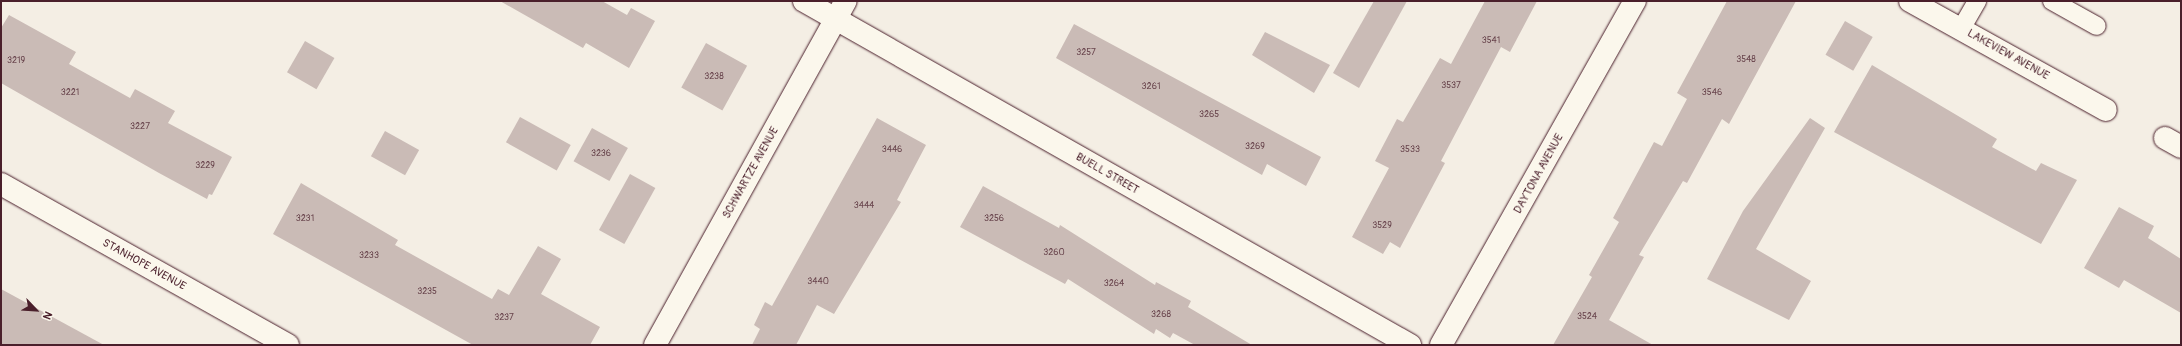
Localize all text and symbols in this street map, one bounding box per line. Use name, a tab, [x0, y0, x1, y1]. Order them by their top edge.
street label: LAKEVIEW AVENUE	[1965, 27, 2051, 83]
house number: 3541	[1482, 36, 1500, 46]
house number: 3257	[1076, 48, 1096, 58]
house number: 3548	[1736, 55, 1756, 65]
house number: 3219	[7, 56, 25, 66]
house number: 3238	[704, 72, 724, 82]
house number: 3537	[1441, 81, 1461, 91]
house number: 3261	[1142, 82, 1160, 92]
house number: 3221	[61, 88, 79, 98]
house number: 3546	[1702, 88, 1722, 98]
house number: 3265	[1199, 110, 1219, 120]
house number: 3227	[130, 122, 150, 132]
street label: SCHWARTZE AVENUE	[720, 125, 782, 221]
street label: DAYTONA AVENUE	[1512, 132, 1566, 216]
house number: 3269	[1245, 142, 1265, 152]
house number: 3446	[882, 145, 902, 155]
house number: 3533	[1400, 145, 1420, 155]
house number: 3236	[591, 149, 611, 159]
street label: BUELL STREET	[1073, 151, 1141, 197]
house number: 3229	[195, 161, 215, 171]
house number: 3444	[854, 201, 874, 211]
house number: 3231	[296, 214, 314, 224]
house number: 3256	[984, 214, 1004, 224]
house number: 3529	[1372, 221, 1392, 231]
street label: STANHOPE AVENUE	[100, 237, 188, 293]
house number: 3260	[1043, 248, 1065, 258]
house number: 3233	[359, 251, 379, 261]
house number: 3440	[807, 277, 829, 287]
house number: 3264	[1104, 279, 1124, 289]
house number: 3235	[417, 287, 437, 297]
north arrow	[16, 290, 56, 330]
text: N	[40, 309, 55, 321]
house number: 3268	[1151, 310, 1171, 320]
house number: 3524	[1577, 312, 1597, 322]
house number: 3237	[494, 313, 514, 323]

